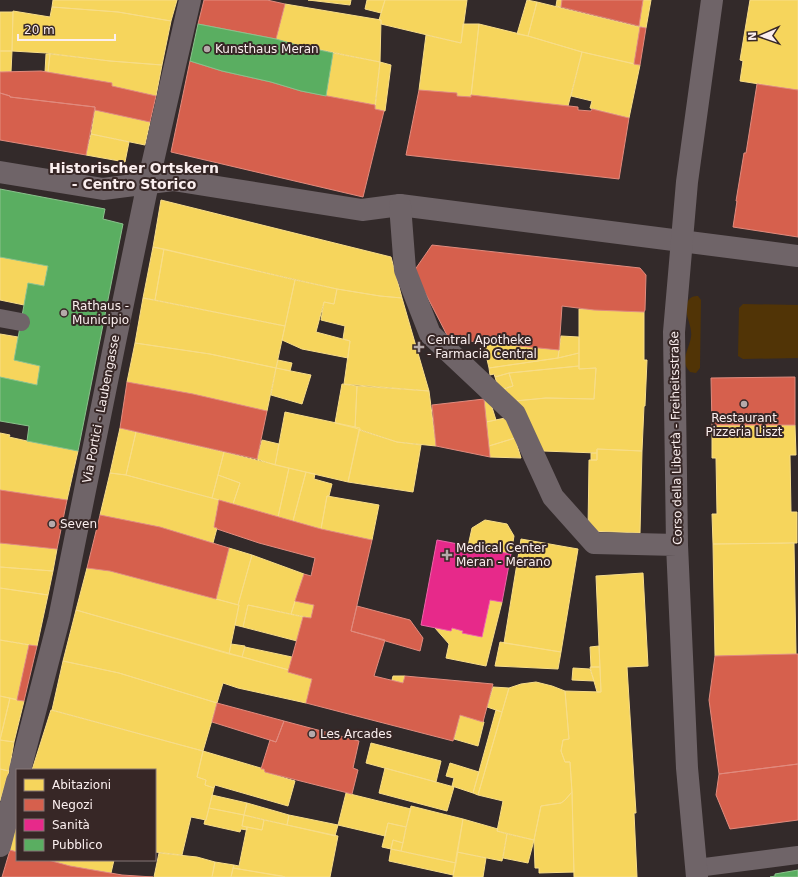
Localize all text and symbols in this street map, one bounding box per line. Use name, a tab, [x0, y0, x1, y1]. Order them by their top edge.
scale bar	[18, 16, 115, 42]
north arrow	[742, 16, 782, 56]
text: 20 m	[24, 23, 55, 37]
text: N	[746, 31, 759, 41]
place label: Kunsthaus Meran	[215, 42, 319, 56]
marker: Kunsthaus Meran	[202, 44, 212, 54]
district label: Historischer Ortskern - Centro Storico	[49, 160, 219, 192]
place label: Rathaus - Municipio	[72, 299, 129, 327]
marker: Rathaus - Municipio	[59, 308, 69, 318]
street label: Corso della Libertà - Freiheitsstraße	[667, 331, 685, 545]
place label: Central Apotheke - Farmacia Central	[427, 333, 537, 361]
street label: Via Portici - Laubengasse	[80, 334, 122, 484]
marker: Central Apotheke - Farmacia Central	[414, 342, 424, 352]
marker: Restaurant Pizzeria Liszt	[739, 399, 749, 409]
place label: Restaurant Pizzeria Liszt	[706, 411, 783, 439]
place label: Seven	[60, 517, 97, 531]
marker: Seven	[47, 519, 57, 529]
place label: Medical Center Meran - Merano	[456, 541, 551, 569]
marker: Medical Center Meran - Merano	[441, 549, 453, 561]
place label: Les Arcades	[320, 727, 392, 741]
marker: Les Arcades	[307, 729, 317, 739]
legend	[16, 769, 156, 861]
text: Abitazioni	[52, 778, 111, 792]
text: Negozi	[52, 798, 93, 812]
text: Sanità	[52, 818, 90, 832]
text: Pubblico	[52, 838, 102, 852]

